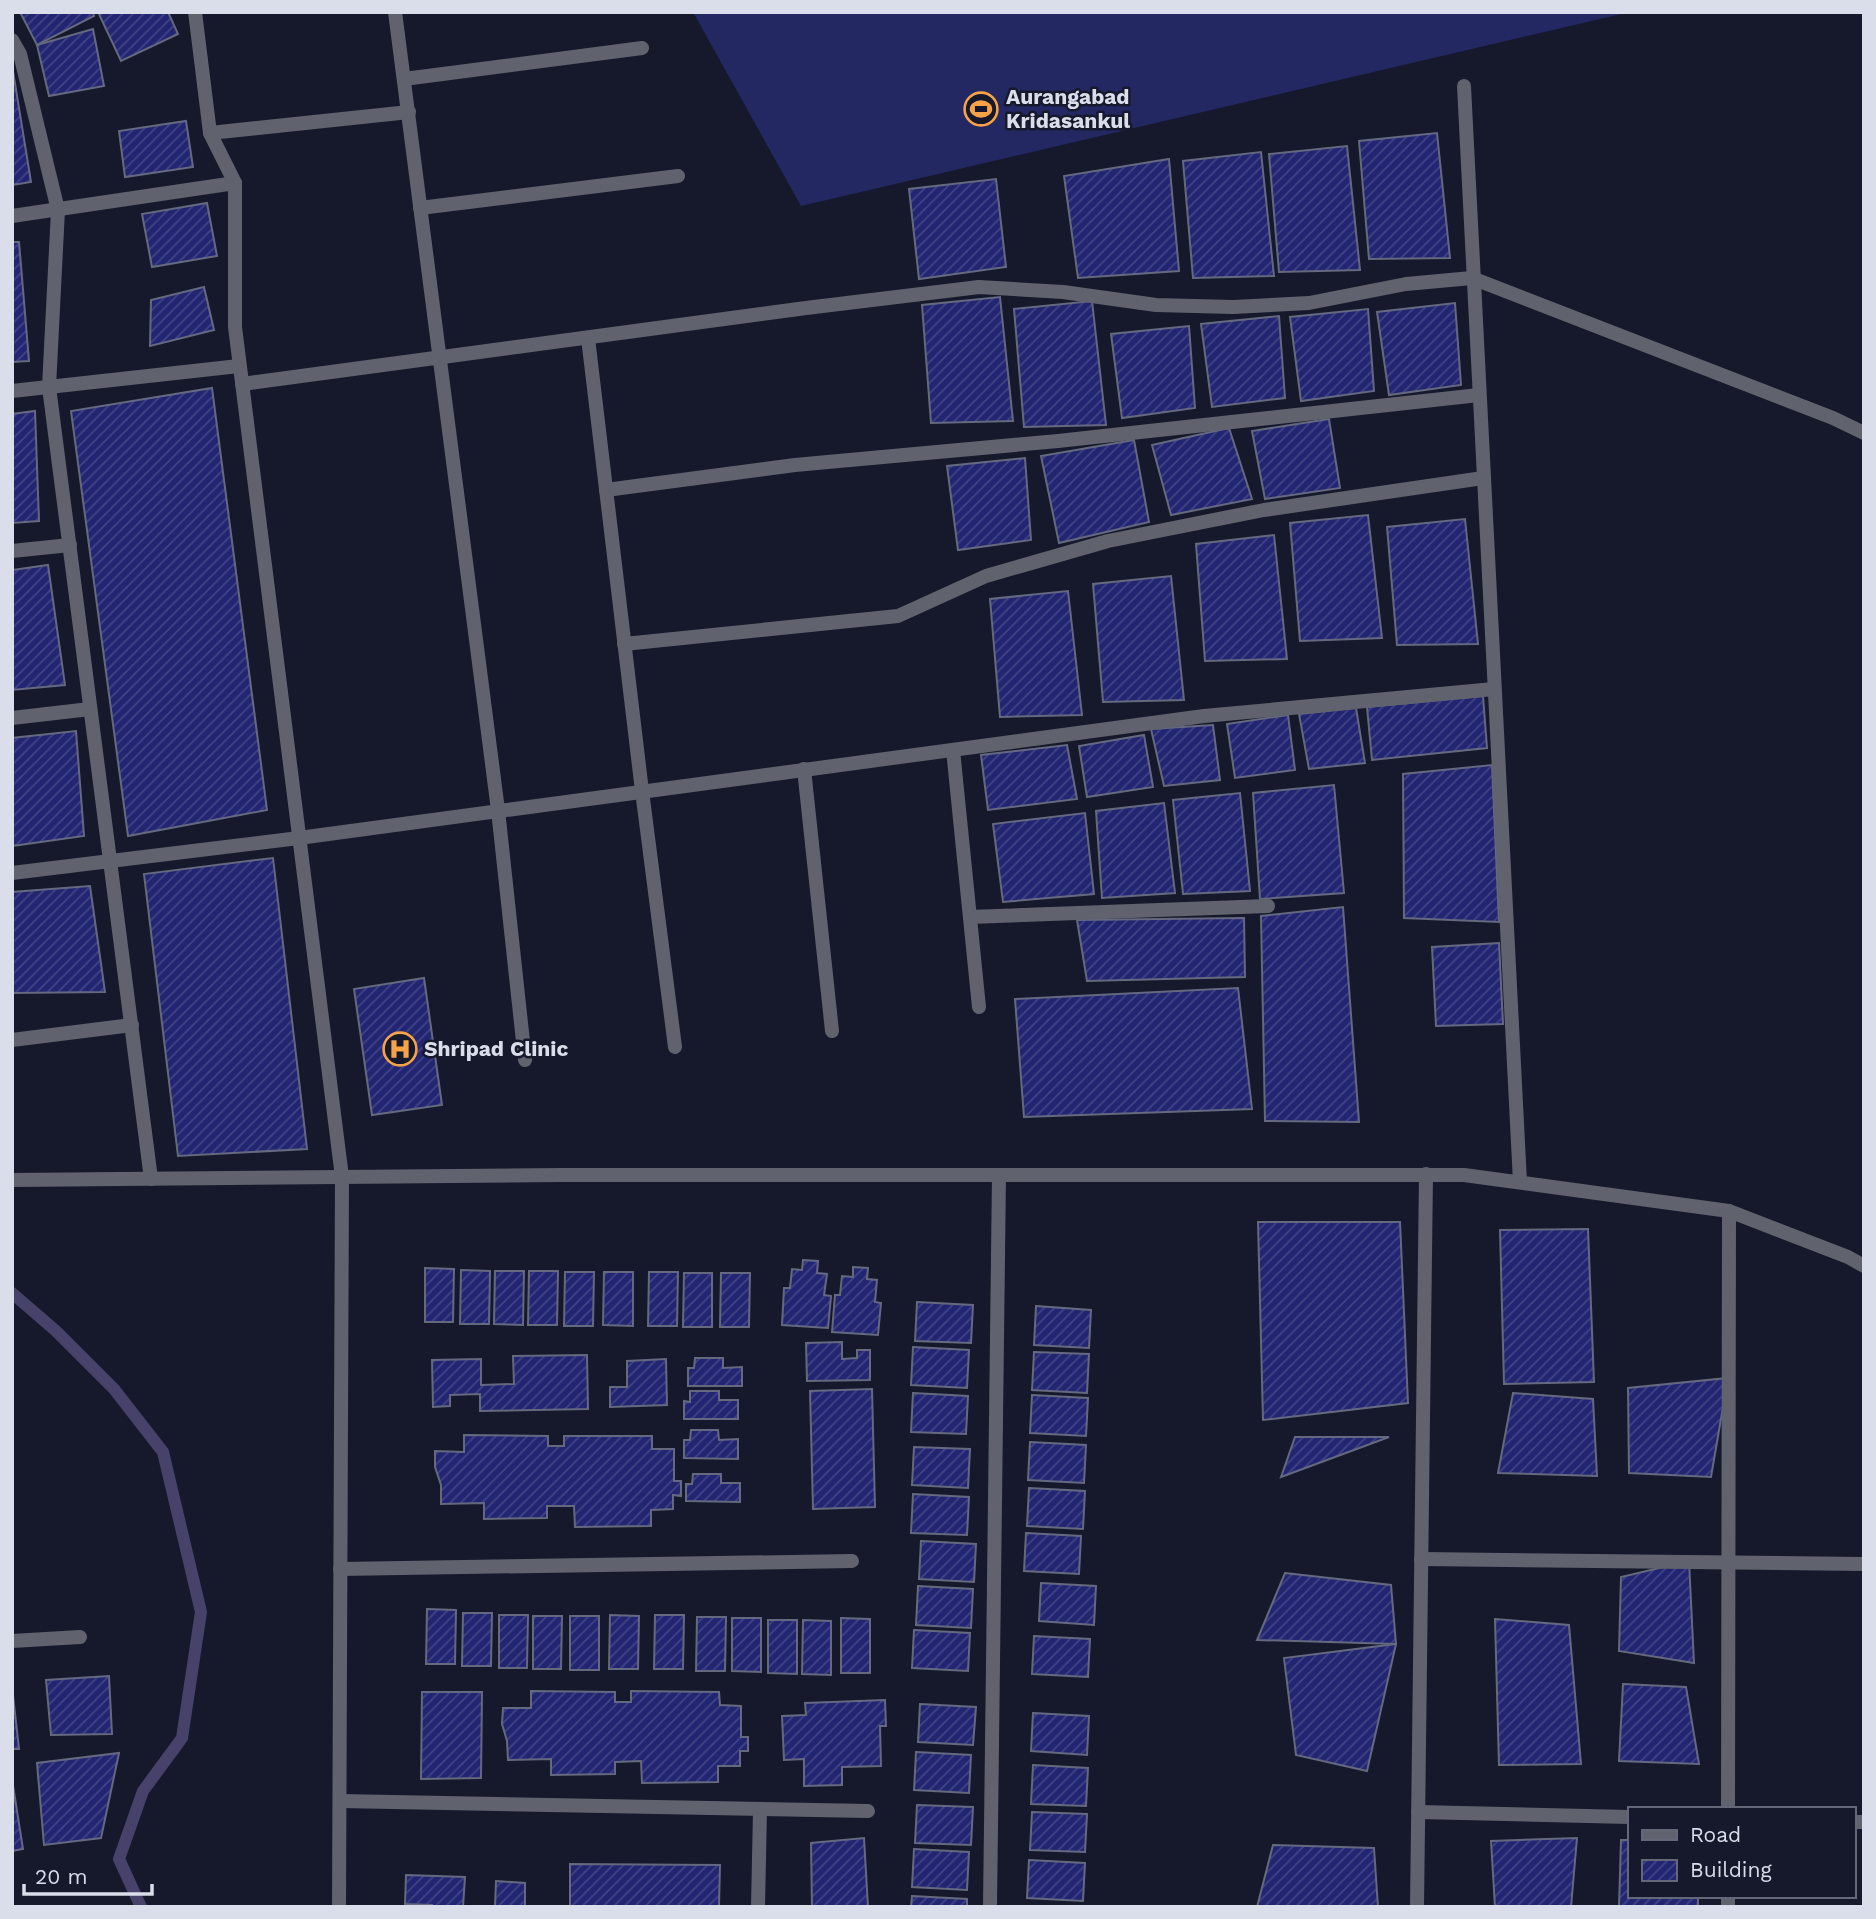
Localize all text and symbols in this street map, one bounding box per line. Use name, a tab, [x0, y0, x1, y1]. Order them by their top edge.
place label: Aurangabad Kridasankul	[1006, 84, 1130, 133]
sports icon: Aurangabad Kridasankul	[962, 90, 1000, 128]
hospital icon: Shripad Clinic	[381, 1030, 419, 1068]
place label: Shripad Clinic	[424, 1036, 568, 1061]
legend	[1628, 1807, 1855, 1898]
text: Road	[1690, 1822, 1741, 1847]
scale bar	[24, 1853, 152, 1897]
text: Building	[1690, 1857, 1772, 1882]
text: 20 m	[35, 1864, 87, 1889]

